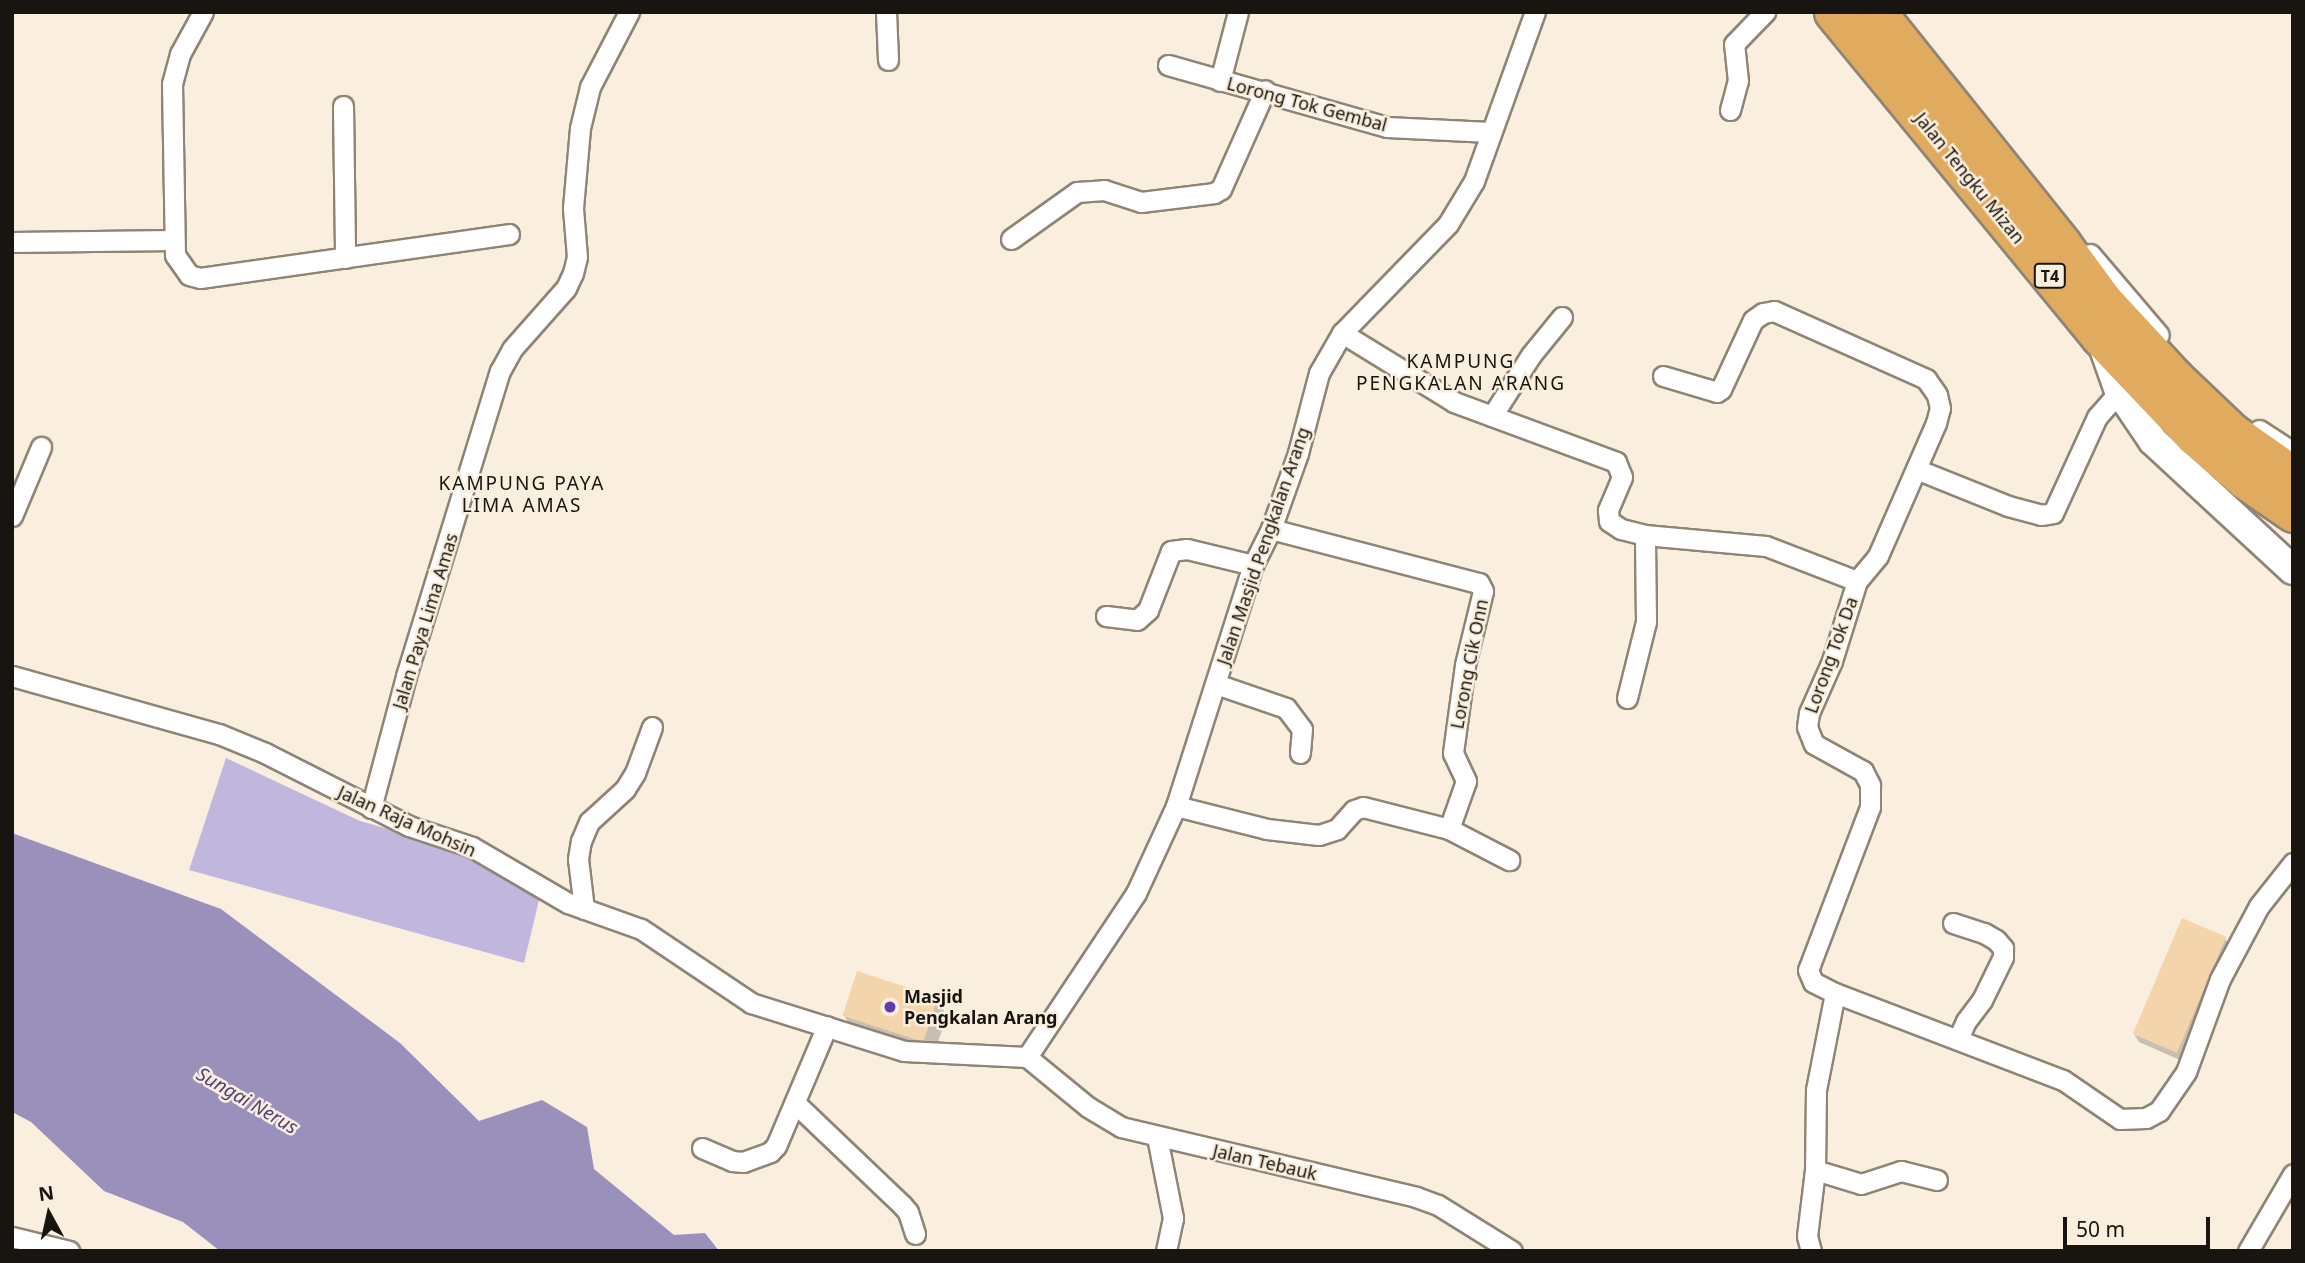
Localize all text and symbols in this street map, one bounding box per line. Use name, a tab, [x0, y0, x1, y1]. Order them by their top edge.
street label: Lorong Tok Gembal	[1225, 72, 1389, 136]
street label: Jalan Tengku Mizan	[1910, 108, 2030, 248]
road number: T4	[2032, 264, 2068, 288]
district label: KAMPUNG PENGKALAN ARANG	[1358, 351, 1564, 395]
street label: Jalan Masjid Pengkalan Arang	[1212, 424, 1314, 668]
district label: KAMPUNG PAYA LIMA AMAS	[440, 473, 604, 517]
street label: Jalan Paya Lima Amas	[388, 530, 462, 712]
street label: Lorong Tok Da	[1800, 594, 1862, 716]
street label: Lorong Cik Onn	[1446, 597, 1492, 731]
street label: Jalan Raja Mohsin	[335, 781, 479, 861]
place label: Masjid Pengkalan Arang	[904, 986, 1057, 1028]
marker: Masjid Pengkalan Arang	[882, 999, 898, 1015]
water label: Sungai Nerus	[192, 1063, 302, 1139]
street label: Jalan Tebauk	[1211, 1140, 1319, 1184]
north arrow	[14, 1179, 84, 1249]
text: N	[37, 1179, 56, 1207]
scale bar	[2067, 1204, 2214, 1248]
text: 50 m	[2076, 1215, 2125, 1243]

